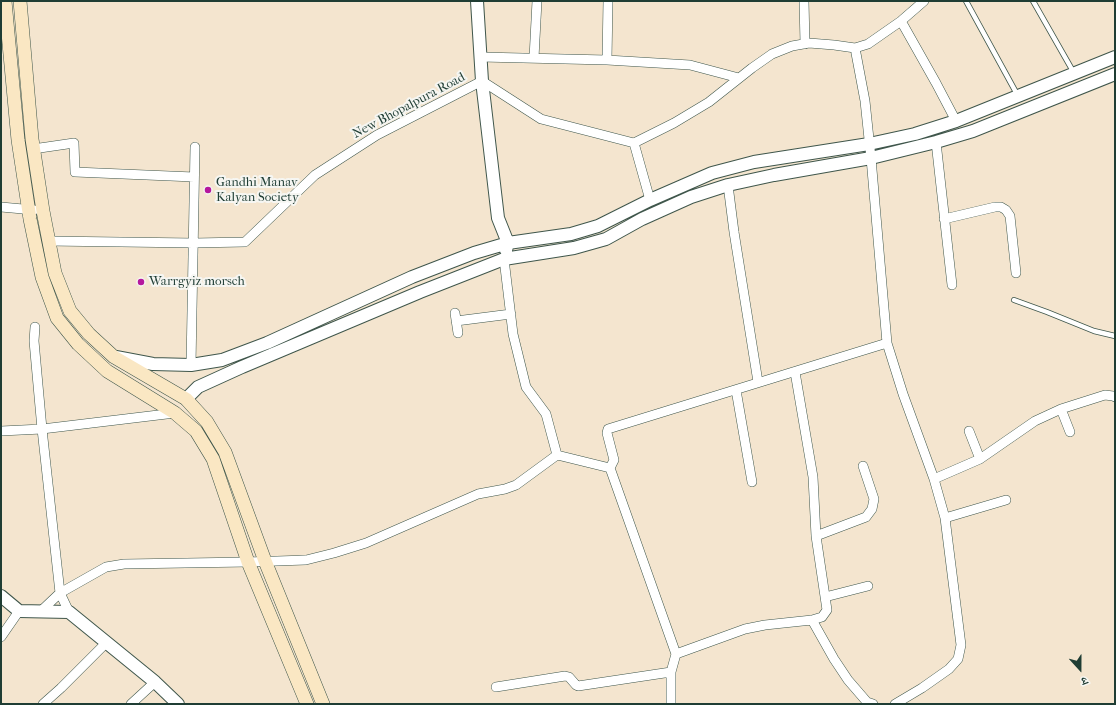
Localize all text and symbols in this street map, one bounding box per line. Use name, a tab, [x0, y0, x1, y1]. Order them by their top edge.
street label: New Bhopalpura Road	[350, 70, 468, 142]
place label: Gandhi Manav Kalyan Society	[216, 175, 299, 206]
marker: Gandhi Manav Kalyan Society	[203, 185, 213, 195]
place label: Warrgyiz morsch	[149, 274, 245, 290]
marker: Warrgyiz morsch	[136, 277, 146, 287]
north arrow	[1060, 649, 1100, 689]
text: उ	[1080, 674, 1089, 688]

